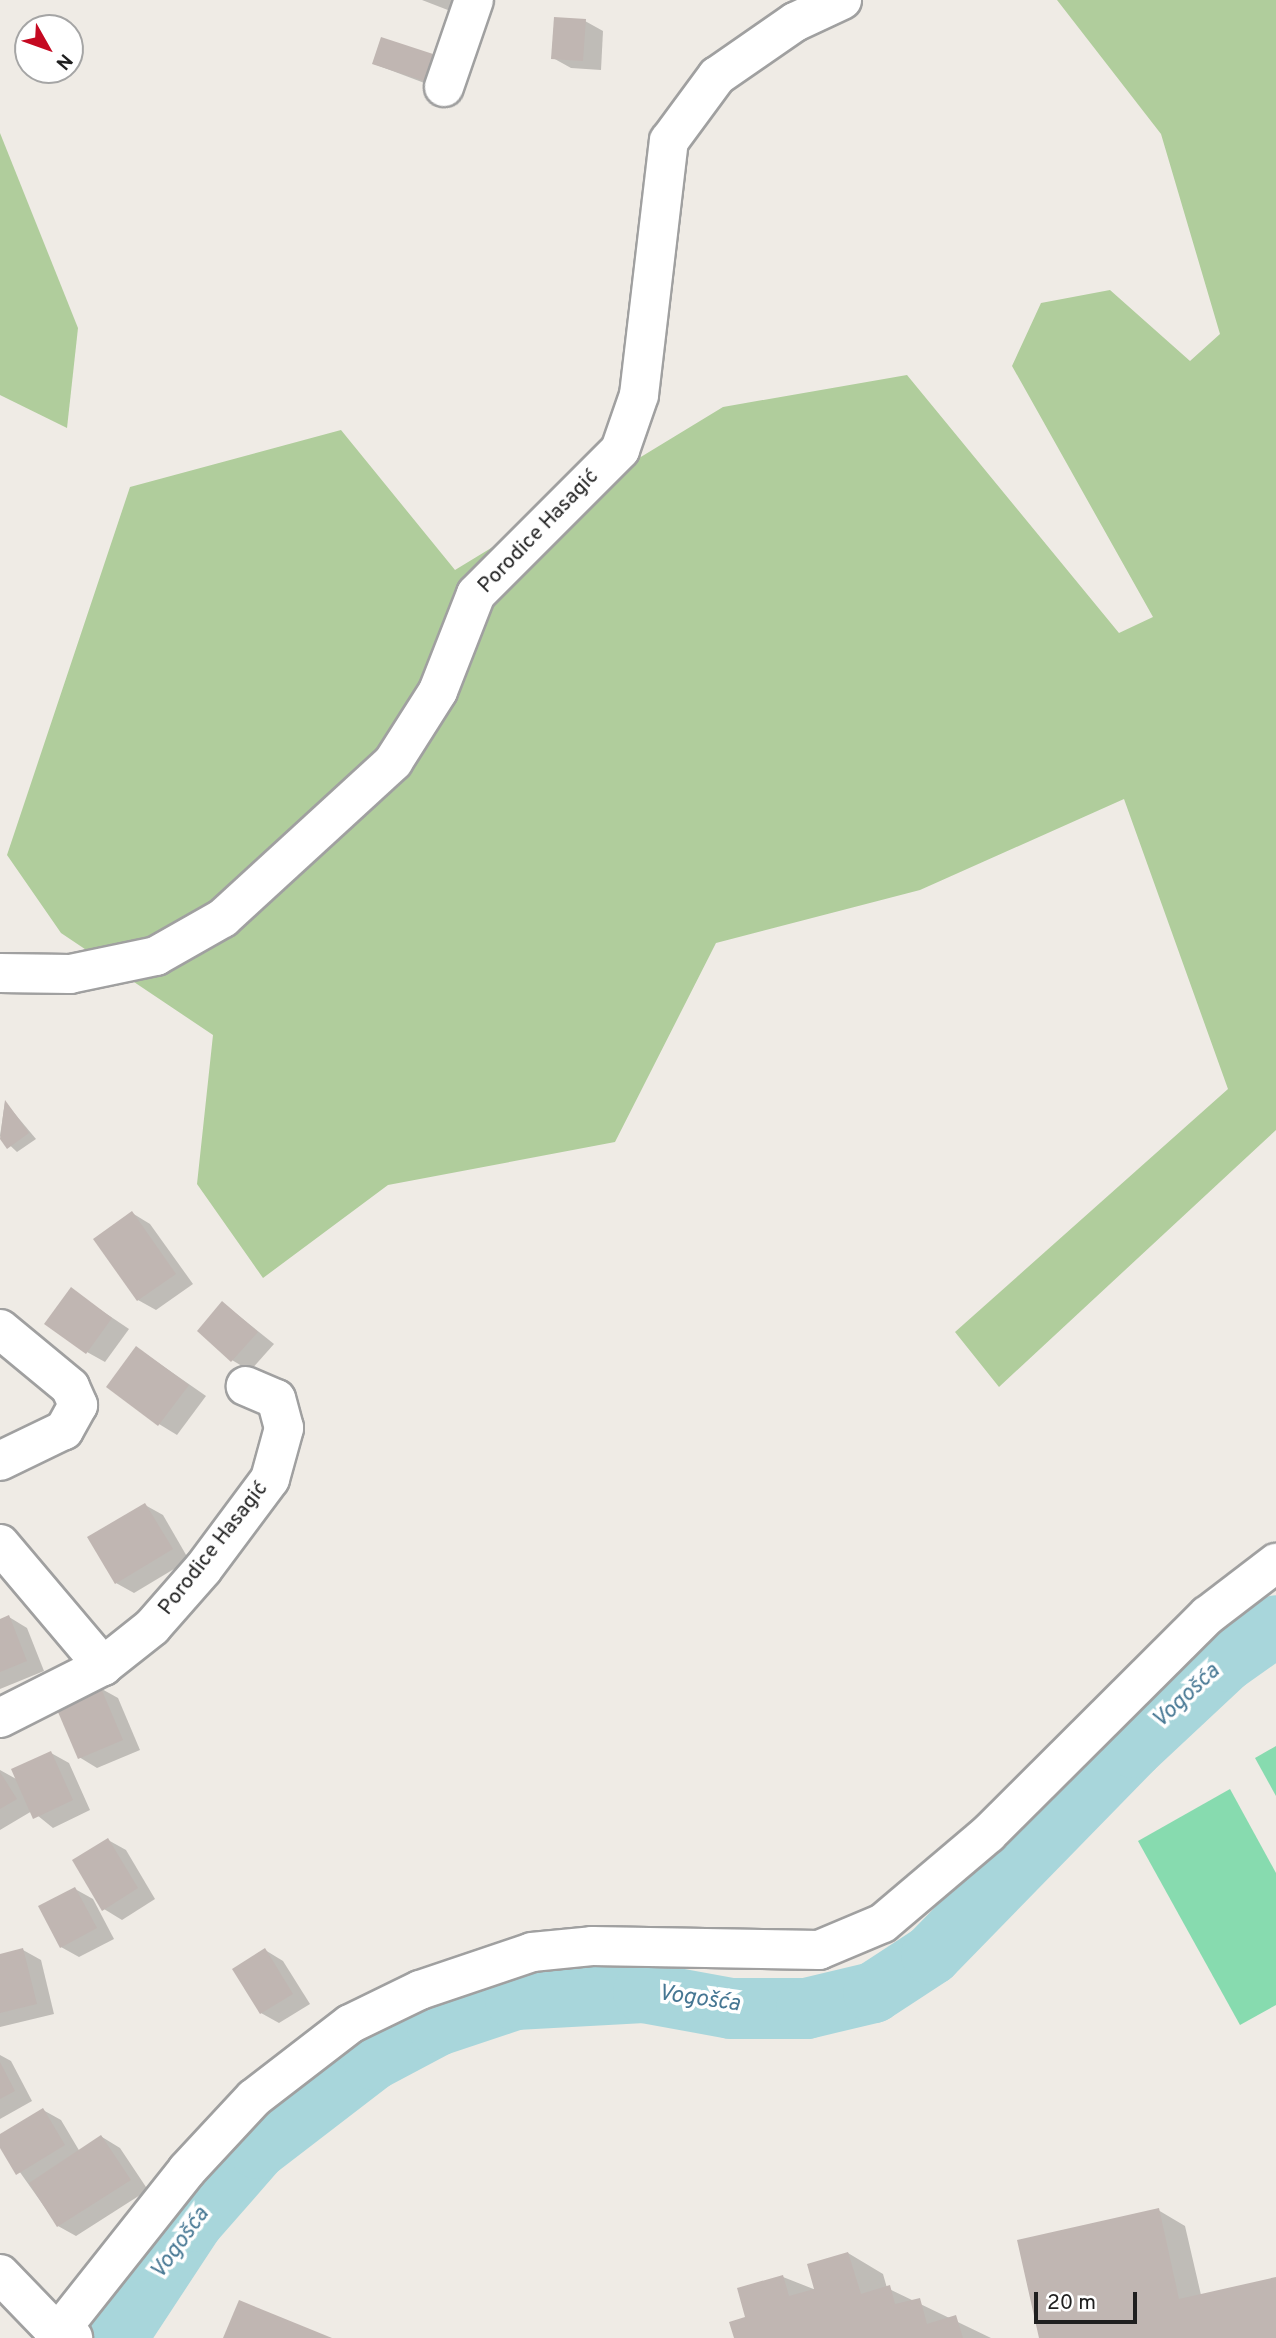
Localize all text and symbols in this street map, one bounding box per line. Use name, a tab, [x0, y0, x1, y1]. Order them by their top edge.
north arrow	[14, 14, 84, 84]
text: N	[50, 48, 77, 74]
street label: Porodice Hasagić	[474, 465, 604, 599]
street label: Porodice Hasagić	[154, 1477, 274, 1621]
water label: Vogošća	[1147, 1659, 1227, 1735]
water label: Vogošća	[656, 1981, 742, 2019]
water label: Vogošća	[146, 2203, 216, 2285]
scale bar	[1038, 2278, 1141, 2322]
text: 20 m	[1047, 2290, 1096, 2317]

